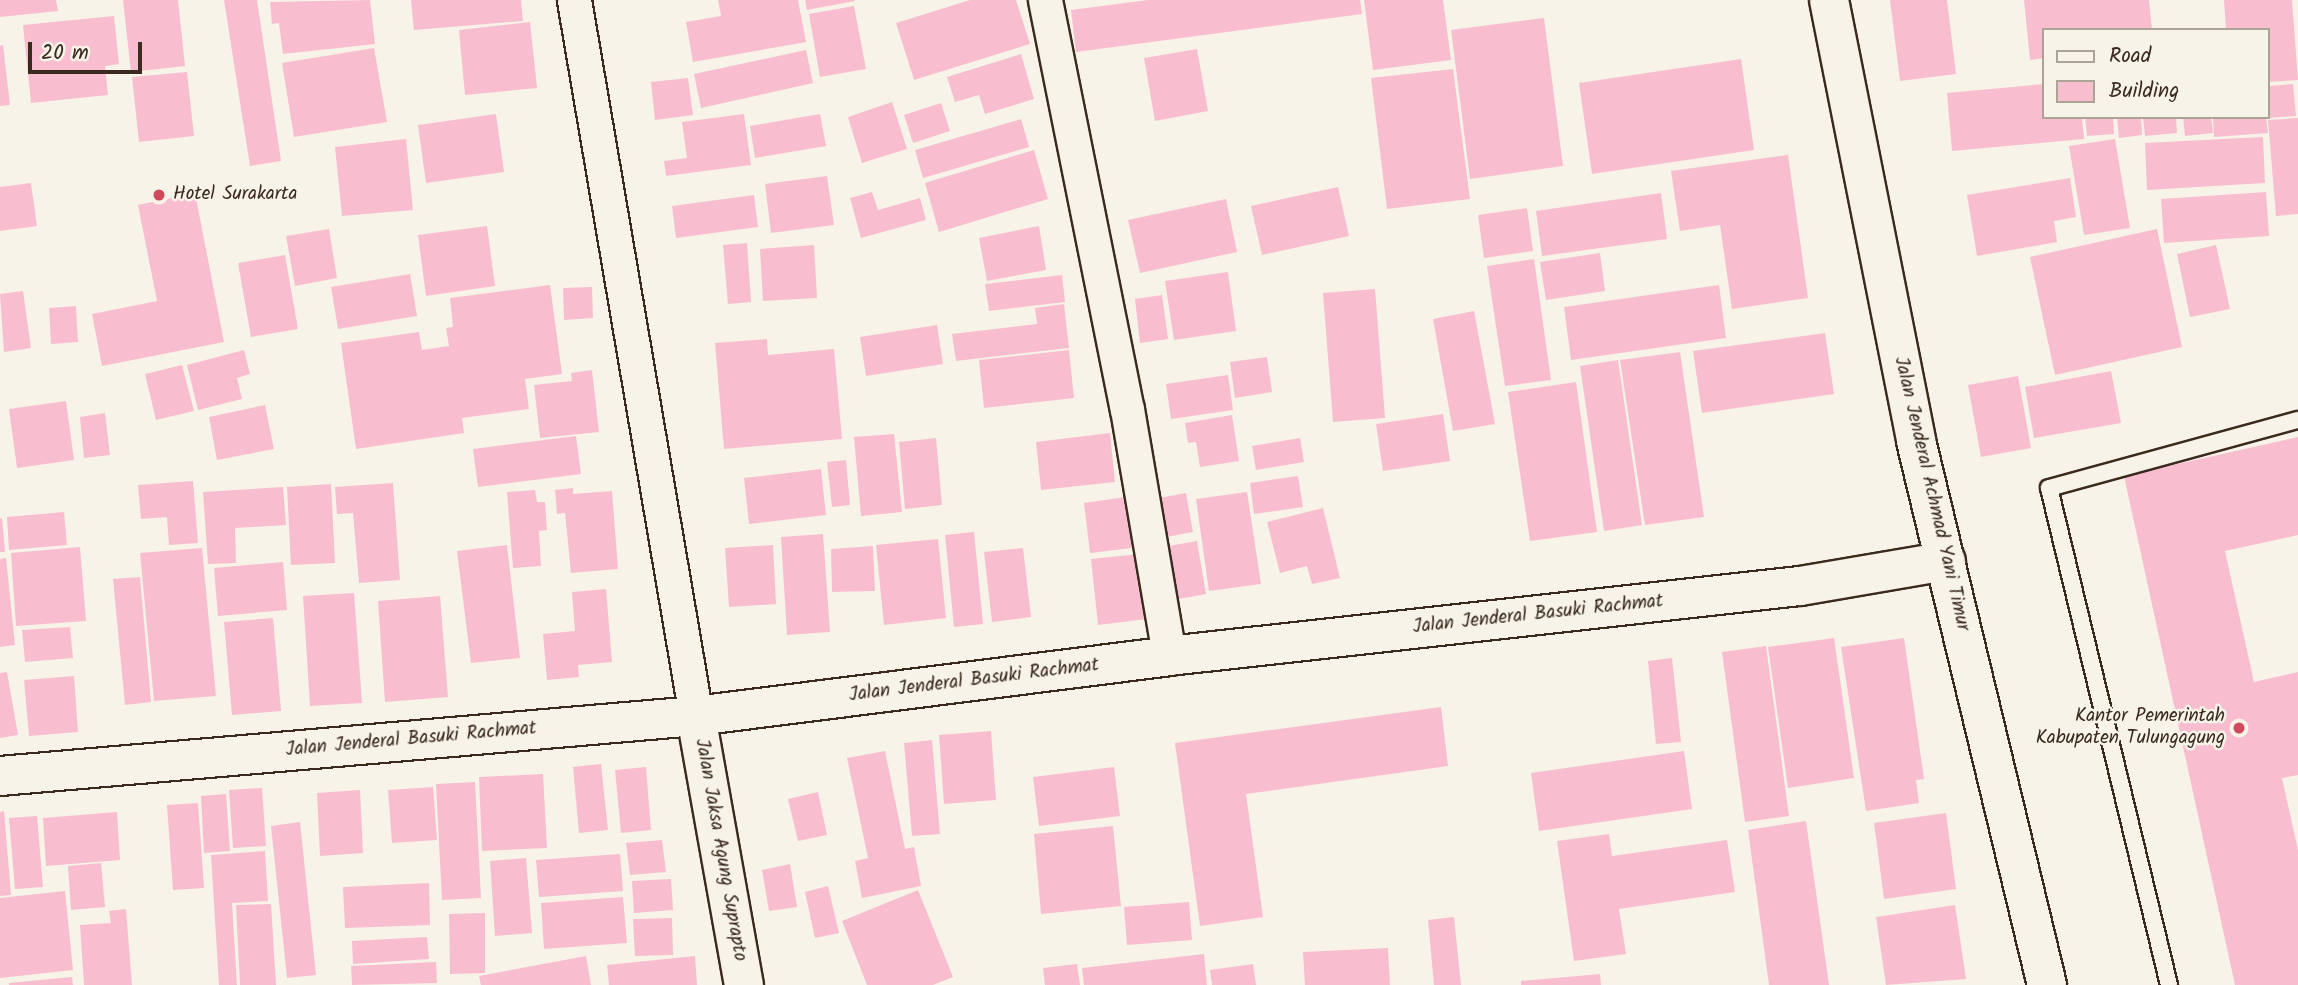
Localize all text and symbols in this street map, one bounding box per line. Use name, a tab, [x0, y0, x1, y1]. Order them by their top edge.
scale bar	[32, 28, 145, 72]
legend	[2042, 28, 2270, 119]
text: 20 m	[41, 37, 89, 70]
text: Road	[2109, 40, 2151, 73]
text: Building	[2109, 75, 2179, 108]
place label: Hotel Surakarta	[173, 184, 297, 206]
marker: Hotel Surakarta	[151, 187, 167, 203]
street label: Jalan Jenderal Achmad Yani Timur	[1888, 355, 1974, 633]
street label: Jalan Jenderal Basuki Rachmat	[1412, 591, 1664, 639]
street label: Jalan Jenderal Basuki Rachmat	[848, 654, 1100, 708]
place label: Kantor Pemerintah Kabupaten Tulungagung	[2036, 706, 2225, 750]
street label: Jalan Jenderal Basuki Rachmat	[285, 718, 537, 762]
marker: Kantor Pemerintah Kabupaten Tulungagung	[2231, 720, 2247, 736]
street label: Jalan Jaksa Agung Suprapto	[689, 737, 751, 963]

